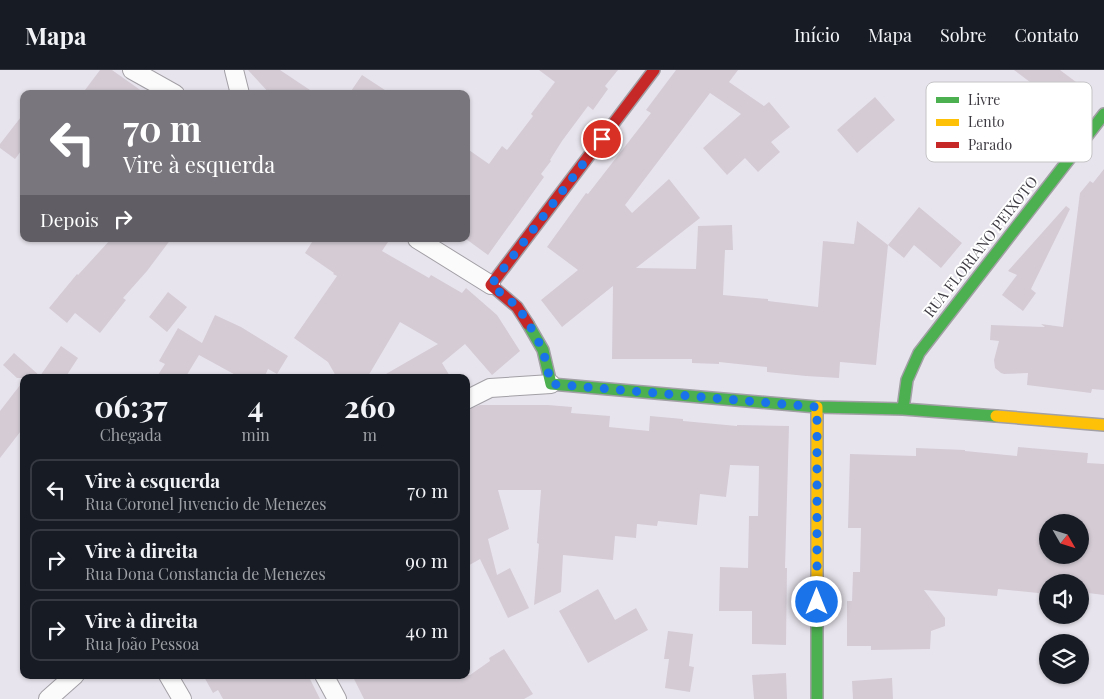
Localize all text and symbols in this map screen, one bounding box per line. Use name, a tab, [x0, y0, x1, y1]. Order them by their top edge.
text: Mapa	[25, 19, 86, 51]
text: Início	[794, 23, 840, 47]
text: Mapa	[868, 23, 912, 47]
text: Sobre	[940, 23, 986, 47]
text: Contato	[1014, 23, 1079, 47]
legend	[926, 82, 1092, 162]
text: Livre	[968, 90, 1000, 109]
text: 70 m	[123, 104, 201, 151]
icon: left	[40, 110, 105, 175]
text: Lento	[968, 112, 1005, 131]
pin	[581, 118, 623, 160]
icon: arrive	[588, 125, 616, 153]
text: Parado	[968, 135, 1012, 154]
text: Vire à esquerda	[123, 149, 275, 179]
street label: RUA FLORIANO PEIXOTO	[919, 172, 1042, 321]
icon: right	[109, 205, 137, 233]
text: Depois	[40, 206, 99, 232]
text: 06:37	[94, 386, 167, 426]
text: 4	[248, 386, 264, 426]
text: 260	[344, 386, 396, 426]
text: Chegada	[100, 424, 162, 445]
text: min	[241, 424, 270, 445]
text: m	[363, 424, 377, 445]
text: Vire à esquerda	[85, 467, 220, 493]
icon: left	[42, 476, 70, 504]
text: 70 m	[407, 477, 448, 503]
text: Rua Coronel Juvencio de Menezes	[85, 493, 326, 514]
north arrow	[1039, 514, 1089, 564]
map controls	[1039, 514, 1089, 684]
text: Vire à direita	[85, 537, 198, 563]
icon: right	[42, 546, 70, 574]
text: 90 m	[405, 547, 448, 573]
text: Rua Dona Constancia de Menezes	[85, 563, 326, 584]
button: sound	[1039, 574, 1089, 624]
position arrow	[790, 575, 842, 627]
text: Vire à direita	[85, 607, 198, 633]
icon: right	[42, 616, 70, 644]
text: 40 m	[406, 617, 448, 643]
text: Rua João Pessoa	[85, 633, 199, 654]
button: layers	[1039, 634, 1089, 684]

